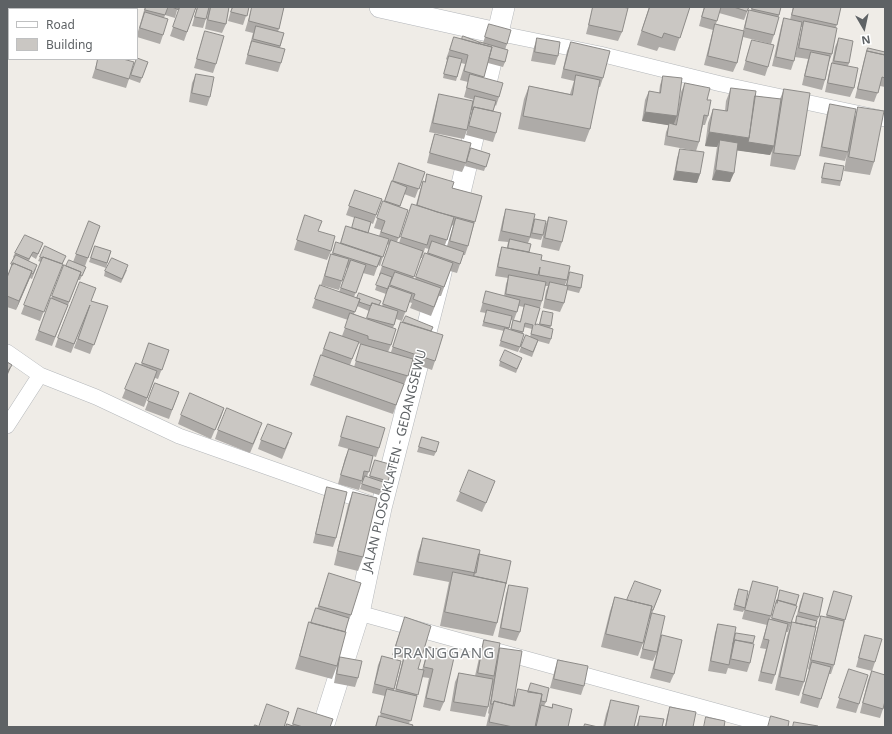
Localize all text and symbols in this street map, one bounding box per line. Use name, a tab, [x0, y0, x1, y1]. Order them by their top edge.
legend	[8, 8, 138, 60]
north arrow	[844, 8, 884, 48]
text: Road	[46, 16, 75, 33]
text: N	[860, 32, 872, 48]
text: Building	[46, 36, 93, 53]
street label: JALAN PLOSOKLATEN - GEDANGSEWU	[360, 348, 430, 574]
district label: PRANGGANG	[393, 645, 495, 663]

